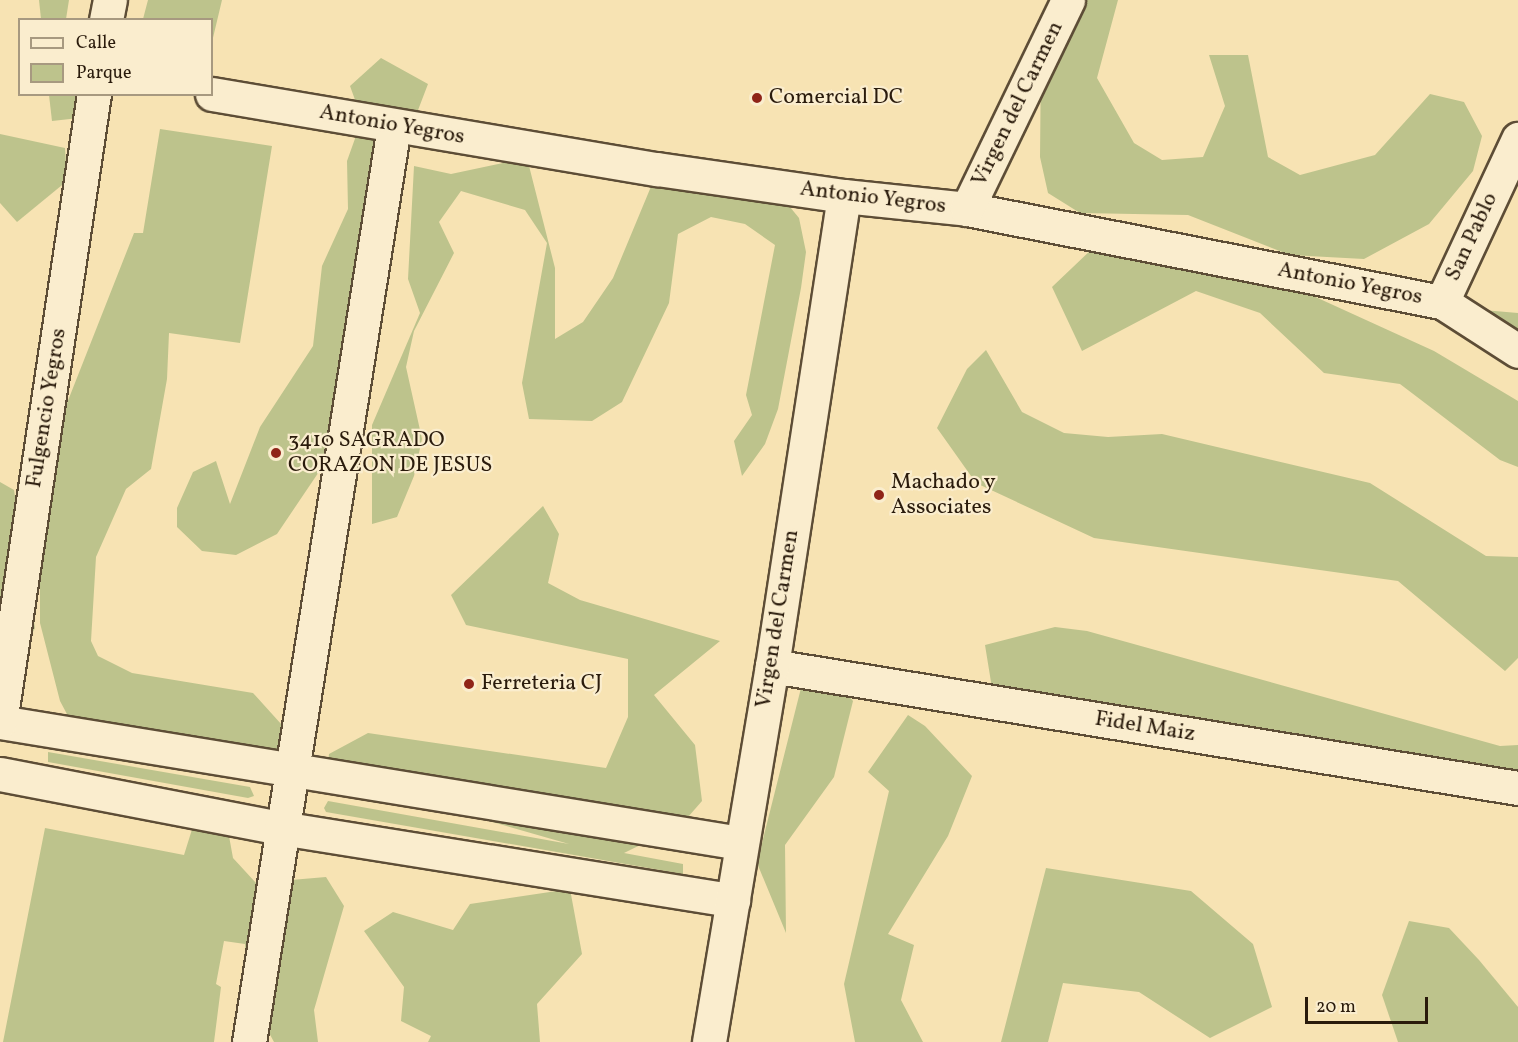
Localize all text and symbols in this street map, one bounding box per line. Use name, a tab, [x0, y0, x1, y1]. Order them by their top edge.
street label: Virgen del Carmen	[967, 17, 1069, 191]
legend	[18, 18, 213, 96]
text: Calle	[76, 31, 116, 56]
text: Parque	[76, 61, 131, 86]
place label: Comercial DC	[769, 85, 903, 111]
marker: Comercial DC	[750, 91, 764, 105]
street label: Antonio Yegros	[317, 99, 467, 151]
street label: Antonio Yegros	[798, 176, 948, 220]
street label: San Pablo	[1440, 189, 1504, 285]
street label: Antonio Yegros	[1275, 257, 1425, 311]
street label: Fulgencio Yegros	[21, 326, 73, 490]
place label: 3410 SAGRADO CORAZON DE JESUS	[288, 427, 493, 478]
marker: 3410 SAGRADO CORAZON DE JESUS	[269, 446, 283, 460]
place label: Machado y Associates	[891, 469, 996, 520]
marker: Machado y Associates	[872, 488, 886, 502]
street label: Virgen del Carmen	[751, 528, 805, 710]
place label: Ferreteria CJ	[481, 671, 602, 697]
marker: Ferreteria CJ	[462, 677, 476, 691]
street label: Fidel Maiz	[1093, 706, 1197, 748]
scale bar	[1308, 985, 1431, 1023]
text: 20 m	[1316, 995, 1356, 1020]

